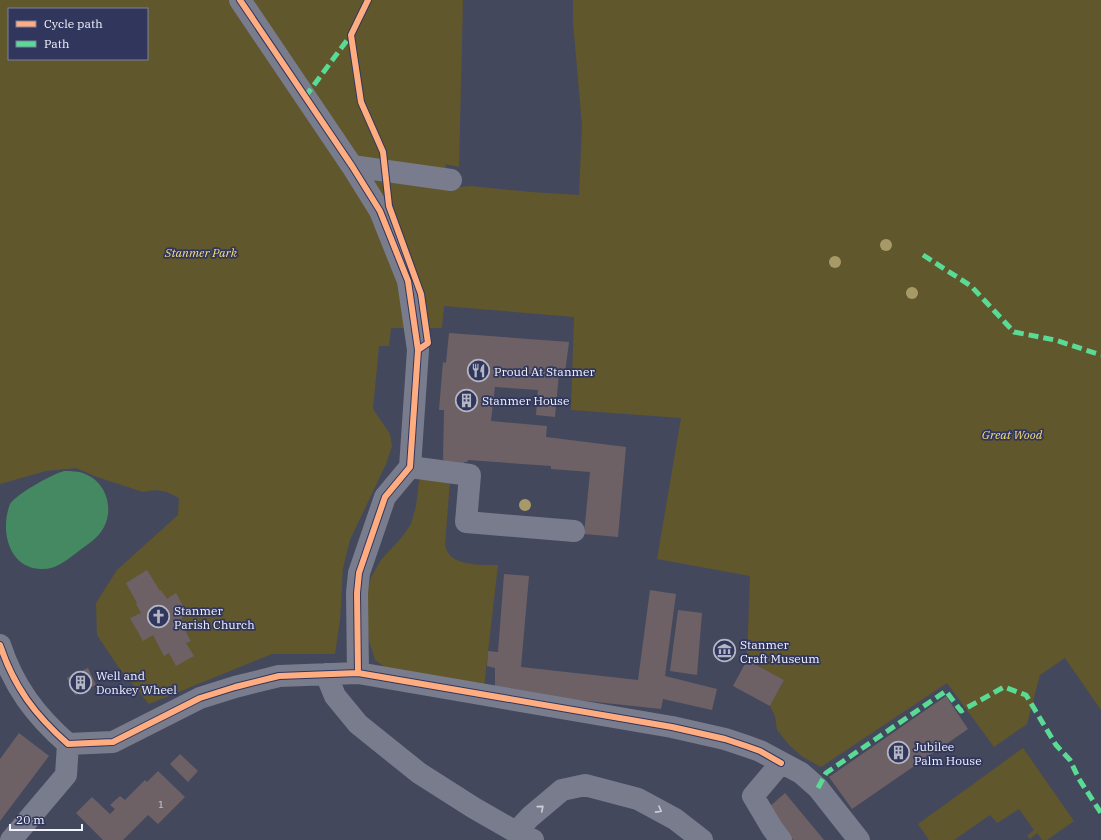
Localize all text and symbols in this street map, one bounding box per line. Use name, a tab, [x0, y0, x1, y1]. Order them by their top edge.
legend	[8, 8, 148, 60]
text: Cycle path	[44, 16, 103, 31]
text: Path	[44, 36, 70, 51]
park label: Stanmer Park	[164, 245, 238, 260]
restaurant icon: Proud At Stanmer	[466, 358, 492, 384]
place label: Proud At Stanmer	[494, 364, 595, 379]
building icon: Stanmer House	[454, 387, 480, 413]
place label: Stanmer House	[482, 393, 569, 408]
park label: Great Wood	[982, 427, 1043, 442]
place label: Stanmer Parish Church	[174, 603, 255, 632]
church icon: Stanmer Parish Church	[146, 604, 172, 630]
place label: Stanmer Craft Museum	[740, 637, 820, 666]
museum icon: Stanmer Craft Museum	[711, 638, 737, 664]
place label: Well and Donkey Wheel	[96, 668, 177, 697]
building icon: Well and Donkey Wheel	[68, 669, 94, 695]
place label: Jubilee Palm House	[914, 739, 982, 768]
building icon: Jubilee Palm House	[886, 740, 912, 766]
house number: 1	[158, 798, 164, 811]
one-way arrow	[536, 805, 543, 812]
scale bar	[10, 806, 82, 832]
one-way arrow	[655, 806, 662, 813]
text: 20 m	[16, 812, 45, 827]

